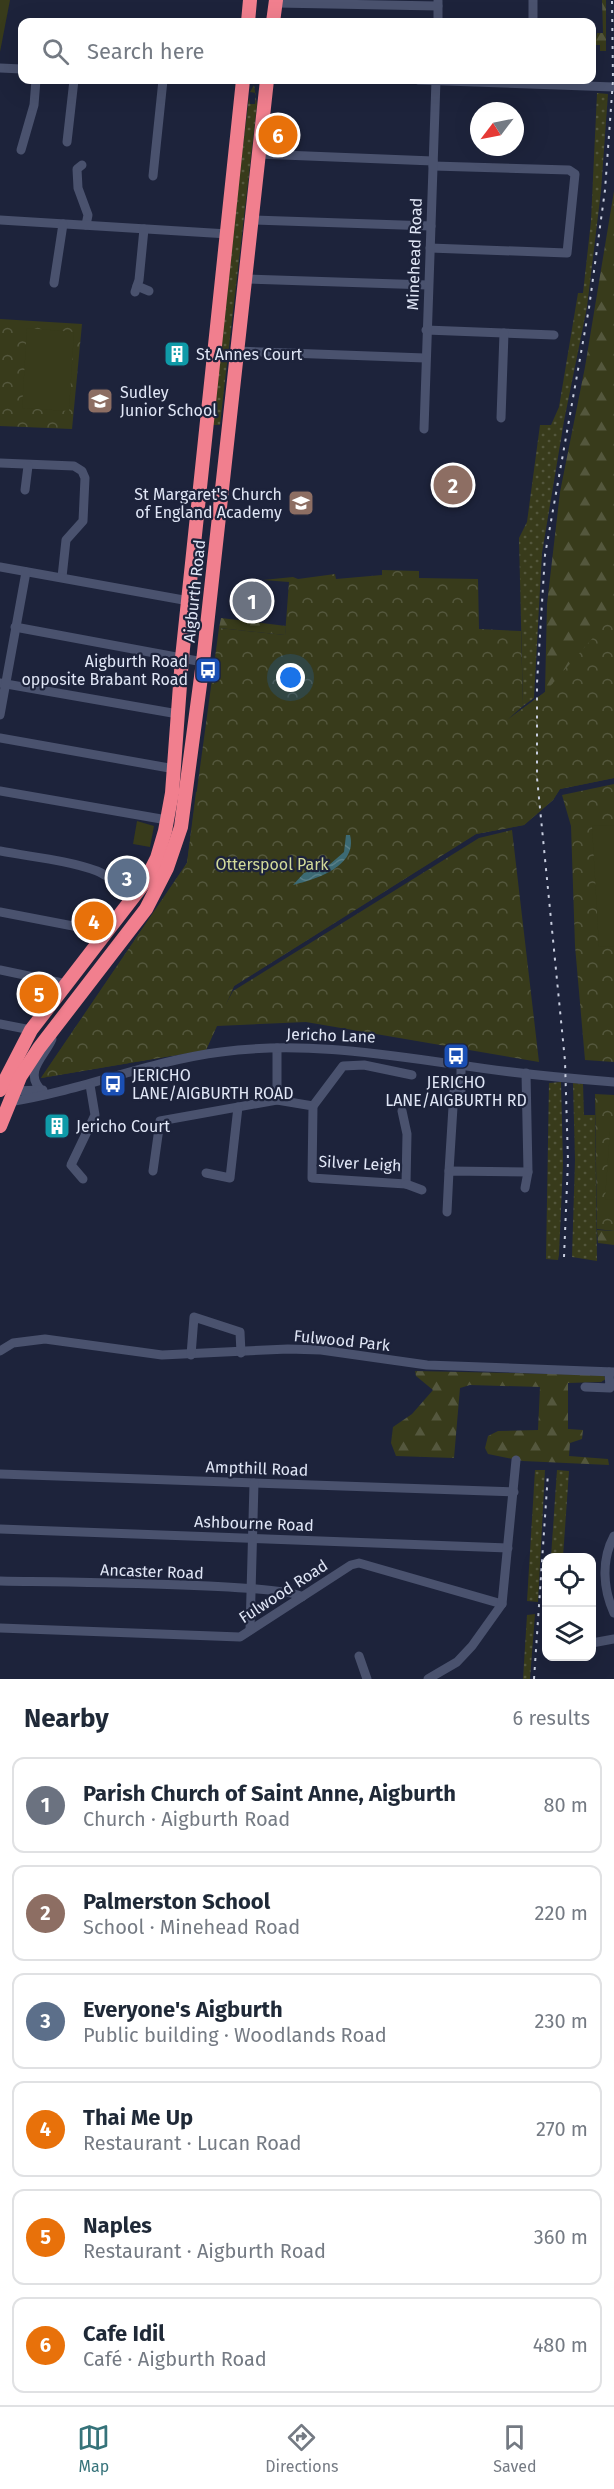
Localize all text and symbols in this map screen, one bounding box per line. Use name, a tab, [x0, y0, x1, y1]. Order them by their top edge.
search box	[18, 18, 596, 84]
icon: search	[39, 35, 72, 68]
text: Search here	[87, 38, 205, 65]
north arrow	[470, 102, 524, 156]
pin: 6	[258, 112, 298, 158]
street label: Minehead Road	[403, 198, 426, 311]
building icon: St Annes Court	[162, 339, 192, 369]
place label: St Annes Court	[196, 345, 303, 364]
place label: Sudley Junior School	[120, 383, 217, 420]
school or university icon: Sudley Junior School	[85, 386, 115, 416]
pin: 2	[434, 462, 472, 508]
place label: St Margaret's Church of England Academy	[134, 485, 282, 522]
school or university icon: St Margaret's Church of England Academy	[286, 488, 316, 518]
street label: Aigburth Road	[180, 539, 209, 643]
pin: 1	[232, 578, 272, 624]
place label: Aigburth Road opposite Brabant Road	[21, 652, 188, 689]
bus stop icon: Aigburth Road opposite Brabant Road	[193, 655, 223, 685]
your location	[276, 663, 305, 692]
park label: Otterspool Park	[215, 855, 329, 874]
pin: 3	[108, 856, 146, 900]
pin: 4	[74, 898, 113, 944]
pin: 5	[20, 972, 58, 1016]
street label: Jericho Lane	[286, 1024, 376, 1047]
bus stop icon: JERICHO LANE/AIGBURTH RD	[441, 1041, 471, 1071]
place label: JERICHO LANE/AIGBURTH ROAD	[132, 1066, 293, 1103]
bus stop icon: JERICHO LANE/AIGBURTH ROAD	[98, 1069, 128, 1099]
place label: JERICHO LANE/AIGBURTH RD	[385, 1073, 527, 1110]
building icon: Jericho Court	[42, 1111, 72, 1141]
place label: Jericho Court	[76, 1117, 170, 1136]
street label: Silver Leigh	[318, 1152, 402, 1175]
street label: Fulwood Park	[293, 1326, 392, 1355]
street label: Ampthill Road	[205, 1457, 309, 1480]
street label: Ashbourne Road	[194, 1512, 314, 1535]
map controls	[542, 1553, 596, 1661]
button: locate	[542, 1553, 596, 1607]
street label: Fulwood Road	[235, 1556, 331, 1627]
street label: Ancaster Road	[100, 1560, 204, 1583]
button: layers	[542, 1607, 596, 1661]
text: Nearby	[24, 1703, 109, 1734]
text: 6 results	[513, 1706, 590, 1730]
text: Parish Church of Saint Anne, Aigburth	[83, 1780, 456, 1807]
text: 1	[41, 1793, 50, 1817]
text: 80 m	[543, 1793, 588, 1817]
text: Church · Aigburth Road	[83, 1807, 290, 1831]
text: Palmerston School	[83, 1888, 270, 1915]
text: 2	[40, 1901, 51, 1925]
text: 220 m	[535, 1901, 588, 1925]
text: School · Minehead Road	[83, 1915, 300, 1939]
text: Everyone's Aigburth	[83, 1996, 283, 2023]
text: 3	[40, 2009, 51, 2033]
text: 230 m	[535, 2009, 588, 2033]
text: Public building · Woodlands Road	[83, 2023, 387, 2047]
text: Thai Me Up	[83, 2104, 193, 2131]
text: 4	[40, 2117, 51, 2141]
text: 270 m	[536, 2117, 588, 2141]
text: Restaurant · Lucan Road	[83, 2131, 302, 2155]
text: Naples	[83, 2212, 152, 2239]
text: 5	[40, 2225, 51, 2249]
text: 360 m	[534, 2225, 588, 2249]
text: Restaurant · Aigburth Road	[83, 2239, 326, 2263]
text: Cafe Idil	[83, 2320, 165, 2347]
text: 6	[40, 2333, 51, 2357]
text: 480 m	[533, 2333, 588, 2357]
text: Café · Aigburth Road	[83, 2347, 267, 2371]
tab: Map	[77, 2421, 110, 2476]
tab: Directions	[265, 2421, 339, 2476]
tab: Saved	[493, 2421, 537, 2476]

